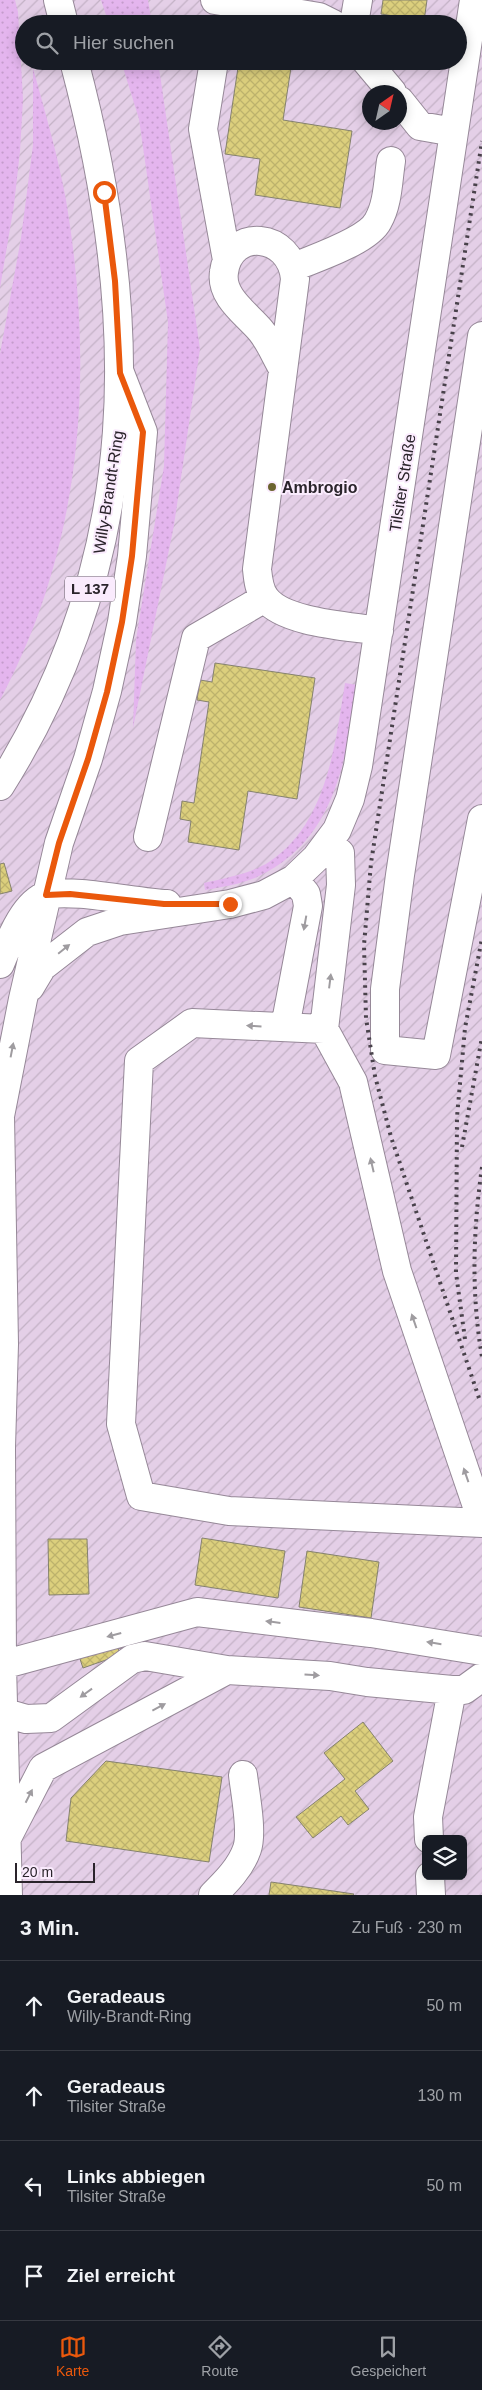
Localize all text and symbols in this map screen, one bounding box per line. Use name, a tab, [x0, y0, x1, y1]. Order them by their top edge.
search box	[15, 15, 467, 70]
icon: search	[33, 29, 61, 57]
text: Hier suchen	[73, 32, 174, 53]
north arrow	[362, 85, 407, 130]
route start	[93, 181, 116, 204]
street label: Willy-Brandt-Ring	[90, 429, 127, 555]
street label: Tilsiter Straße	[386, 433, 419, 533]
place label: Ambrogio	[282, 479, 358, 496]
marker: Ambrogio	[266, 481, 278, 493]
road number: L 137	[65, 576, 115, 602]
route end	[219, 893, 242, 916]
one-way arrow	[300, 915, 308, 931]
one-way arrow	[57, 943, 70, 954]
one-way arrow	[326, 972, 334, 988]
one-way arrow	[246, 1021, 262, 1029]
one-way arrow	[9, 1042, 17, 1058]
one-way arrow	[368, 1157, 376, 1172]
one-way arrow	[410, 1314, 417, 1329]
one-way arrow	[462, 1468, 469, 1483]
one-way arrow	[265, 1617, 281, 1625]
one-way arrow	[106, 1631, 122, 1639]
one-way arrow	[426, 1639, 442, 1647]
one-way arrow	[305, 1671, 321, 1679]
one-way arrow	[79, 1688, 93, 1698]
one-way arrow	[152, 1703, 166, 1711]
one-way arrow	[25, 1789, 33, 1803]
map controls	[422, 1835, 467, 1880]
button: layers	[422, 1835, 467, 1880]
scale bar	[15, 1860, 95, 1883]
text: 20 m	[22, 1864, 53, 1880]
text: 3 Min.	[20, 1916, 80, 1939]
text: Zu Fuß · 230 m	[352, 1919, 462, 1936]
text: Geradeaus	[67, 1986, 165, 2007]
icon: ahead	[20, 1992, 48, 2020]
text: 50 m	[426, 1997, 462, 2014]
text: Willy-Brandt-Ring	[67, 2008, 191, 2025]
text: Geradeaus	[67, 2076, 165, 2097]
icon: ahead	[20, 2082, 48, 2110]
text: 130 m	[418, 2087, 462, 2104]
text: Tilsiter Straße	[67, 2098, 166, 2115]
text: Links abbiegen	[67, 2166, 205, 2187]
icon: left	[20, 2172, 48, 2200]
text: 50 m	[426, 2177, 462, 2194]
text: Tilsiter Straße	[67, 2188, 166, 2205]
icon: arrive	[20, 2262, 48, 2290]
text: Ziel erreicht	[67, 2265, 175, 2286]
tab: Karte	[56, 2333, 89, 2379]
tab: Route	[201, 2333, 239, 2379]
tab: Gespeichert	[351, 2333, 426, 2379]

